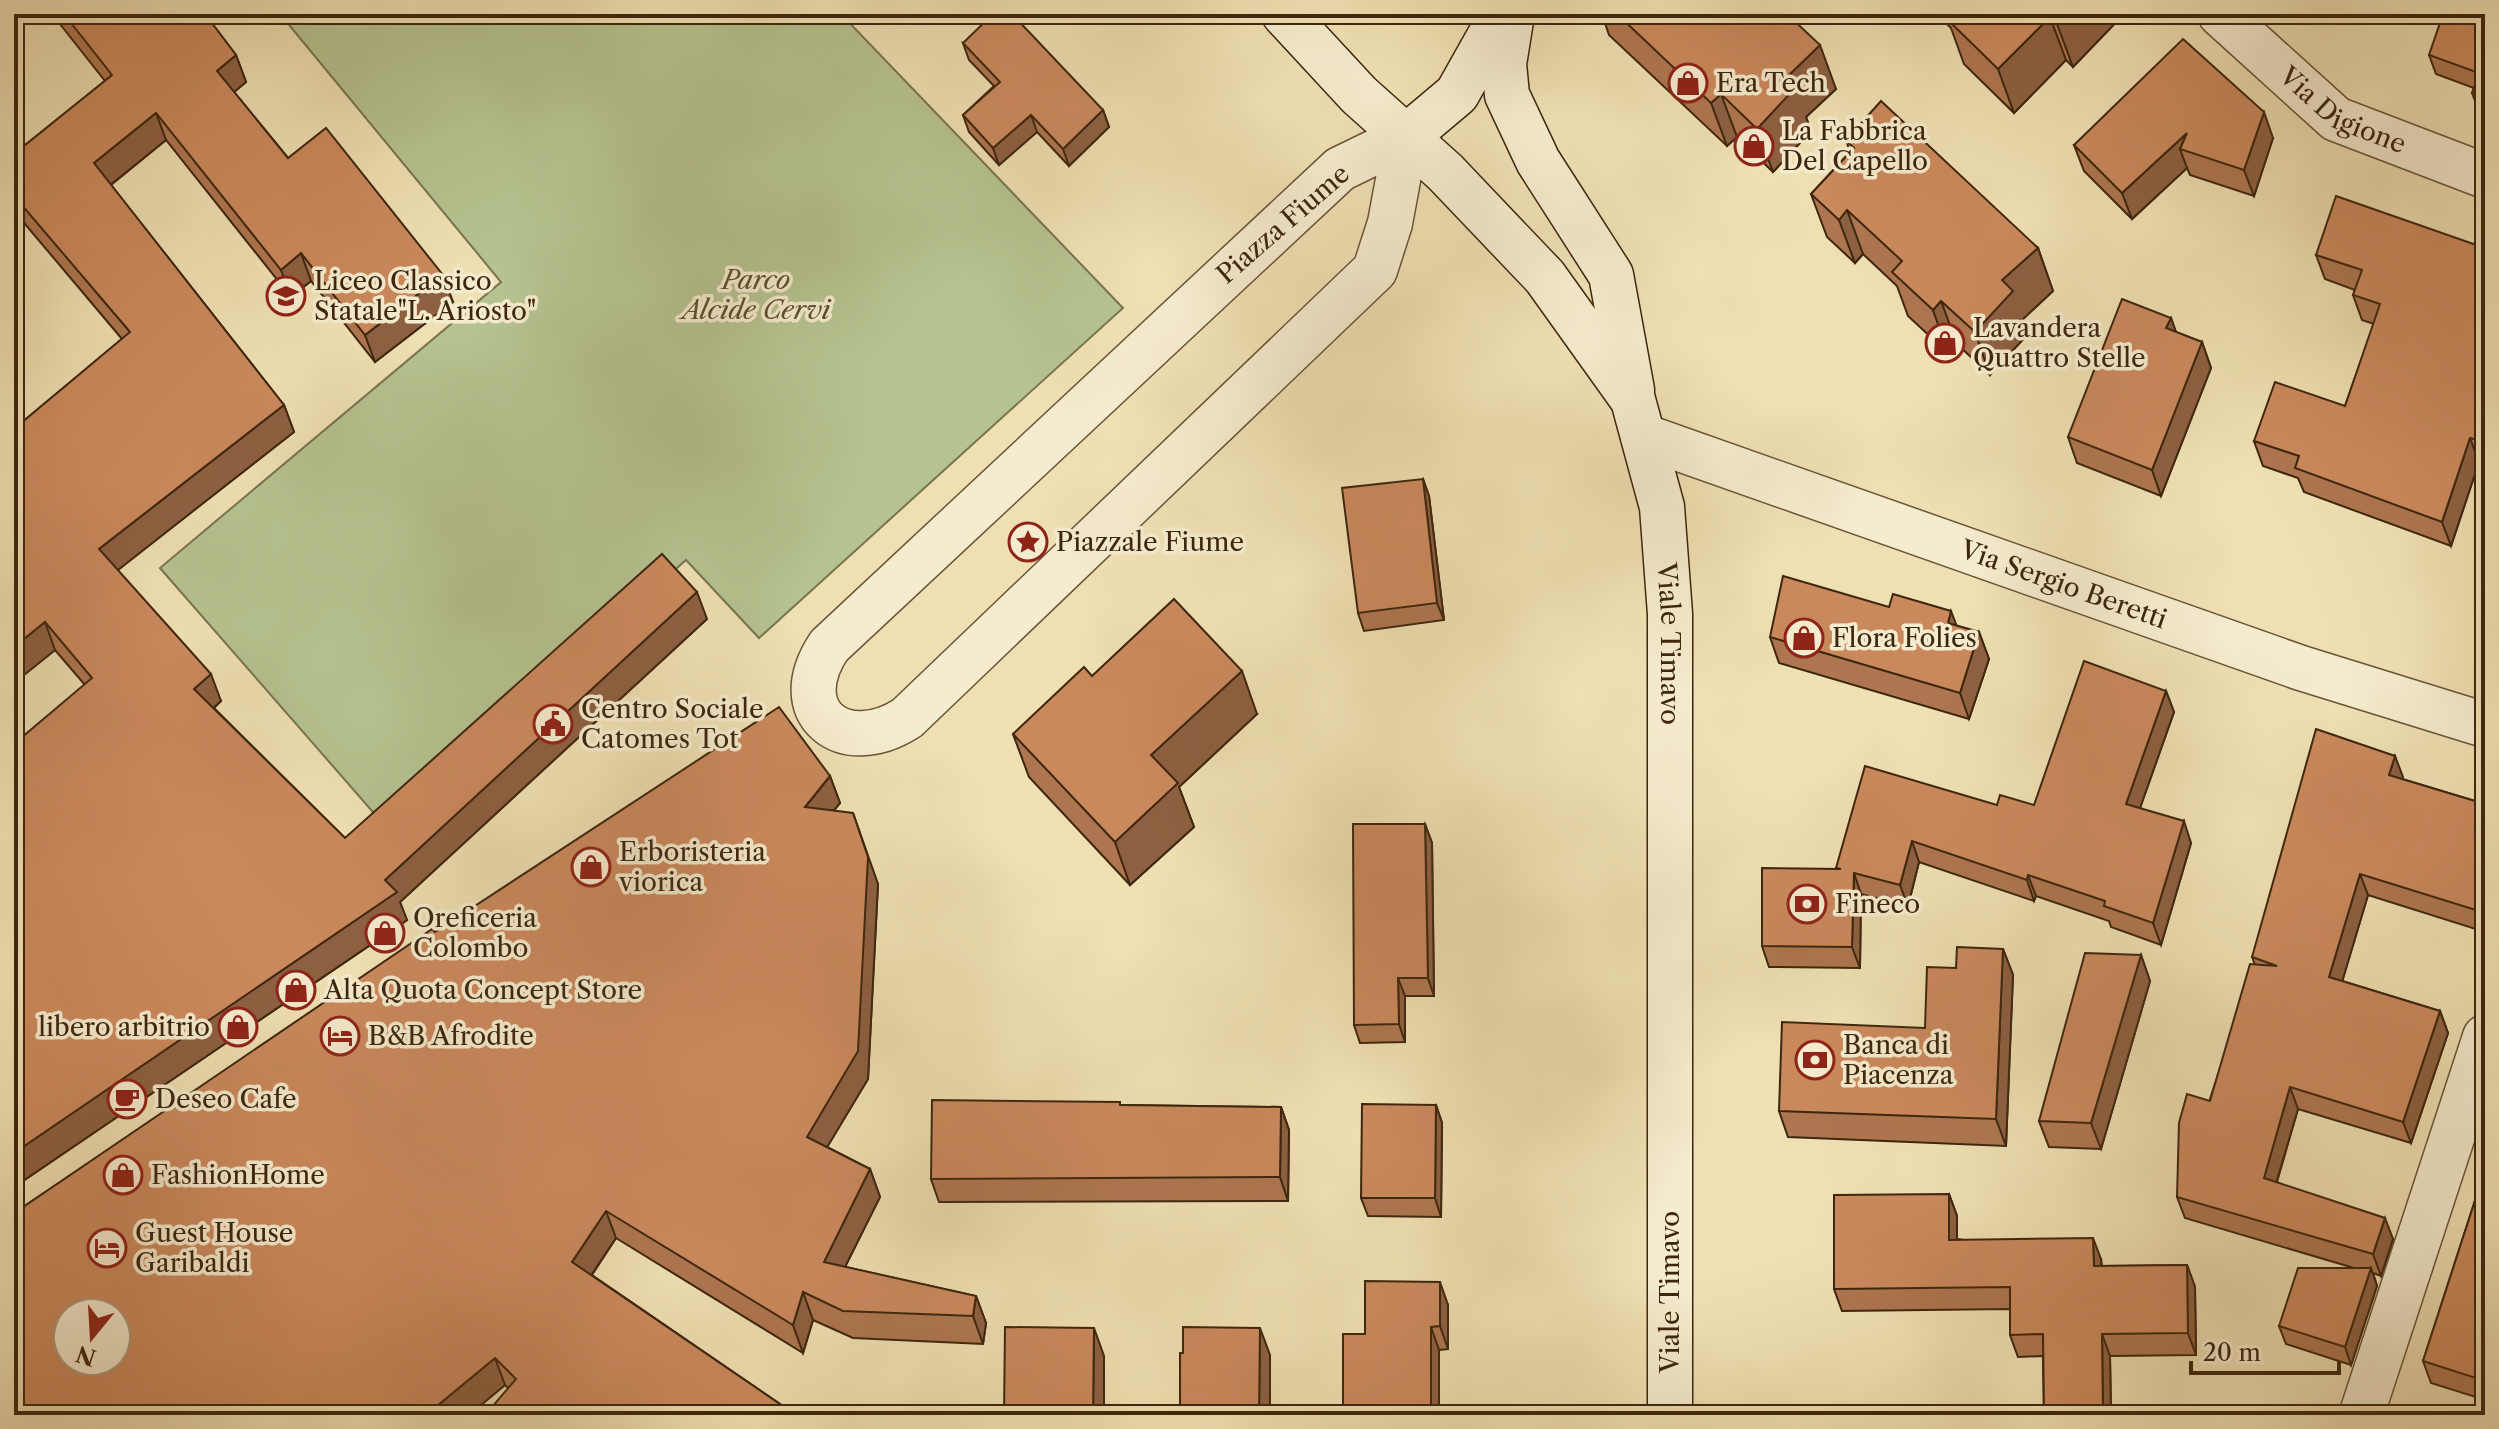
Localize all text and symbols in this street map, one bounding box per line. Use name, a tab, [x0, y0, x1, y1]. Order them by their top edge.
street label: Via Digione	[2272, 59, 2411, 160]
shop icon: Era Tech	[1667, 62, 1709, 104]
place label: Era Tech	[1716, 67, 1826, 99]
place label: La Fabbrica Del Capello	[1782, 115, 1928, 177]
shop icon: La Fabbrica Del Capello	[1733, 125, 1775, 167]
street label: Piazza Fiume	[1210, 158, 1356, 290]
park label: Parco Alcide Cervi	[678, 264, 832, 326]
place label: Liceo Classico Statale"L. Ariosto"	[314, 265, 536, 327]
school or university icon: Liceo Classico Statale"L. Ariosto"	[265, 275, 307, 317]
place label: Lavandera Quattro Stelle	[1973, 312, 2146, 374]
shop icon: Lavandera Quattro Stelle	[1924, 322, 1966, 364]
place icon: Piazzale Fiume	[1007, 521, 1049, 563]
place label: Piazzale Fiume	[1056, 526, 1244, 558]
street label: Via Sergio Beretti	[1955, 533, 2171, 635]
street label: Viale Timavo	[1650, 560, 1686, 725]
shop icon: Flora Folies	[1783, 617, 1825, 659]
place label: Flora Folies	[1832, 622, 1977, 654]
place label: Centro Sociale Catomes Tot	[581, 693, 764, 755]
public building icon: Centro Sociale Catomes Tot	[532, 703, 574, 745]
place label: Erboristeria viorica	[618, 836, 766, 898]
shop icon: Erboristeria viorica	[570, 846, 612, 888]
bank icon: Fineco	[1786, 883, 1828, 925]
place label: Fineco	[1835, 888, 1920, 920]
place label: Oreficeria Colombo	[413, 902, 537, 964]
shop icon: Oreficeria Colombo	[364, 912, 406, 954]
shop icon: Alta Quota Concept Store	[275, 969, 317, 1011]
place label: Alta Quota Concept Store	[323, 974, 642, 1006]
shop icon: libero arbitrio	[217, 1006, 259, 1048]
place label: libero arbitrio	[38, 1011, 210, 1043]
hotel icon: B&B Afrodite	[319, 1015, 361, 1057]
place label: B&B Afrodite	[368, 1020, 534, 1052]
place label: Banca di Piacenza	[1843, 1029, 1954, 1091]
bank icon: Banca di Piacenza	[1794, 1039, 1836, 1081]
cafe icon: Deseo Cafe	[106, 1078, 148, 1120]
place label: Deseo Cafe	[155, 1083, 297, 1115]
shop icon: FashionHome	[102, 1154, 144, 1196]
place label: FashionHome	[151, 1159, 325, 1191]
street label: Viale Timavo	[1654, 1211, 1686, 1374]
place label: Guest House Garibaldi	[135, 1217, 293, 1279]
hotel icon: Guest House Garibaldi	[86, 1227, 128, 1269]
north arrow	[52, 1297, 132, 1377]
scale bar	[2191, 1325, 2339, 1375]
text: 20 m	[2203, 1338, 2261, 1367]
text: N	[73, 1340, 99, 1371]

